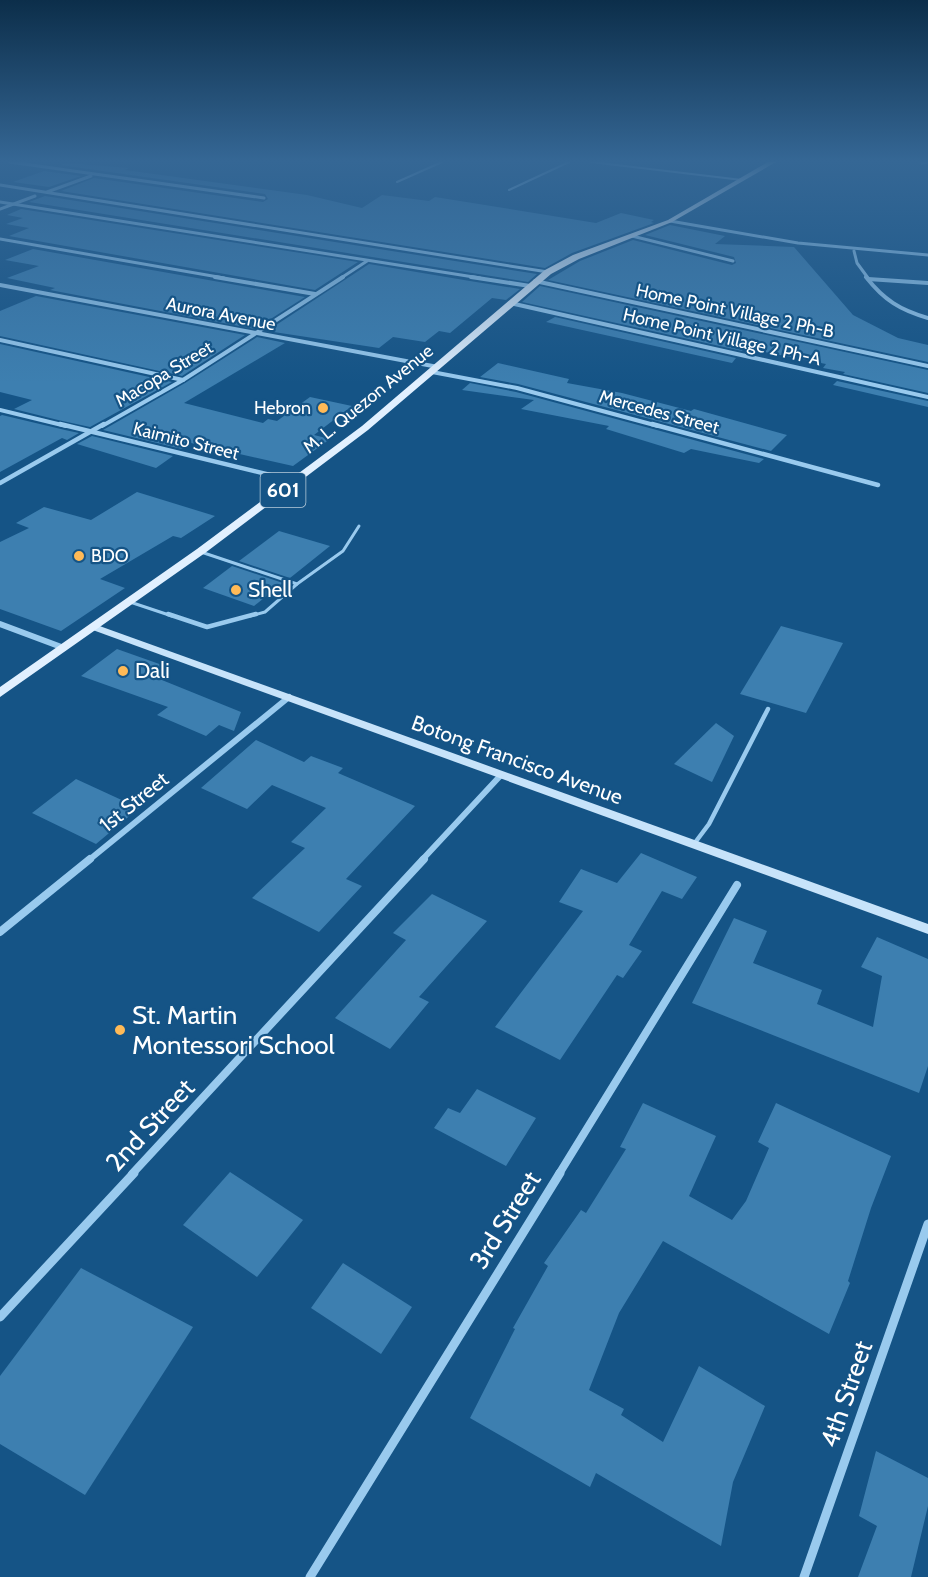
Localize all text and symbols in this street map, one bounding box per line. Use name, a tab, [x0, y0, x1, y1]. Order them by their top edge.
street label: Home Point Village 2 Ph-B	[634, 279, 836, 343]
street label: Aurora Avenue	[164, 293, 278, 335]
street label: Home Point Village 2 Ph-A	[621, 304, 823, 370]
street label: Macopa Street	[111, 336, 217, 412]
street label: M. L. Quezon Avenue	[299, 340, 437, 458]
street label: Mercedes Street	[597, 385, 721, 439]
place label: Hebron	[254, 397, 311, 419]
marker: Hebron	[316, 401, 330, 415]
street label: Kaimito Street	[131, 417, 241, 465]
road number: 601	[260, 473, 306, 507]
place label: BDO	[91, 545, 129, 567]
marker: BDO	[72, 549, 86, 563]
place label: Shell	[248, 577, 292, 602]
marker: Shell	[229, 583, 243, 597]
place label: Dali	[135, 658, 170, 683]
marker: Dali	[116, 664, 130, 678]
street label: Botong Francisco Avenue	[408, 710, 626, 809]
street label: 1st Street	[94, 766, 173, 837]
place label: St. Martin Montessori School	[132, 999, 335, 1061]
marker: St. Martin Montessori School	[113, 1023, 127, 1037]
street label: 2nd Street	[99, 1072, 201, 1178]
street label: 3rd Street	[463, 1165, 548, 1275]
street label: 4th Street	[813, 1336, 879, 1451]

